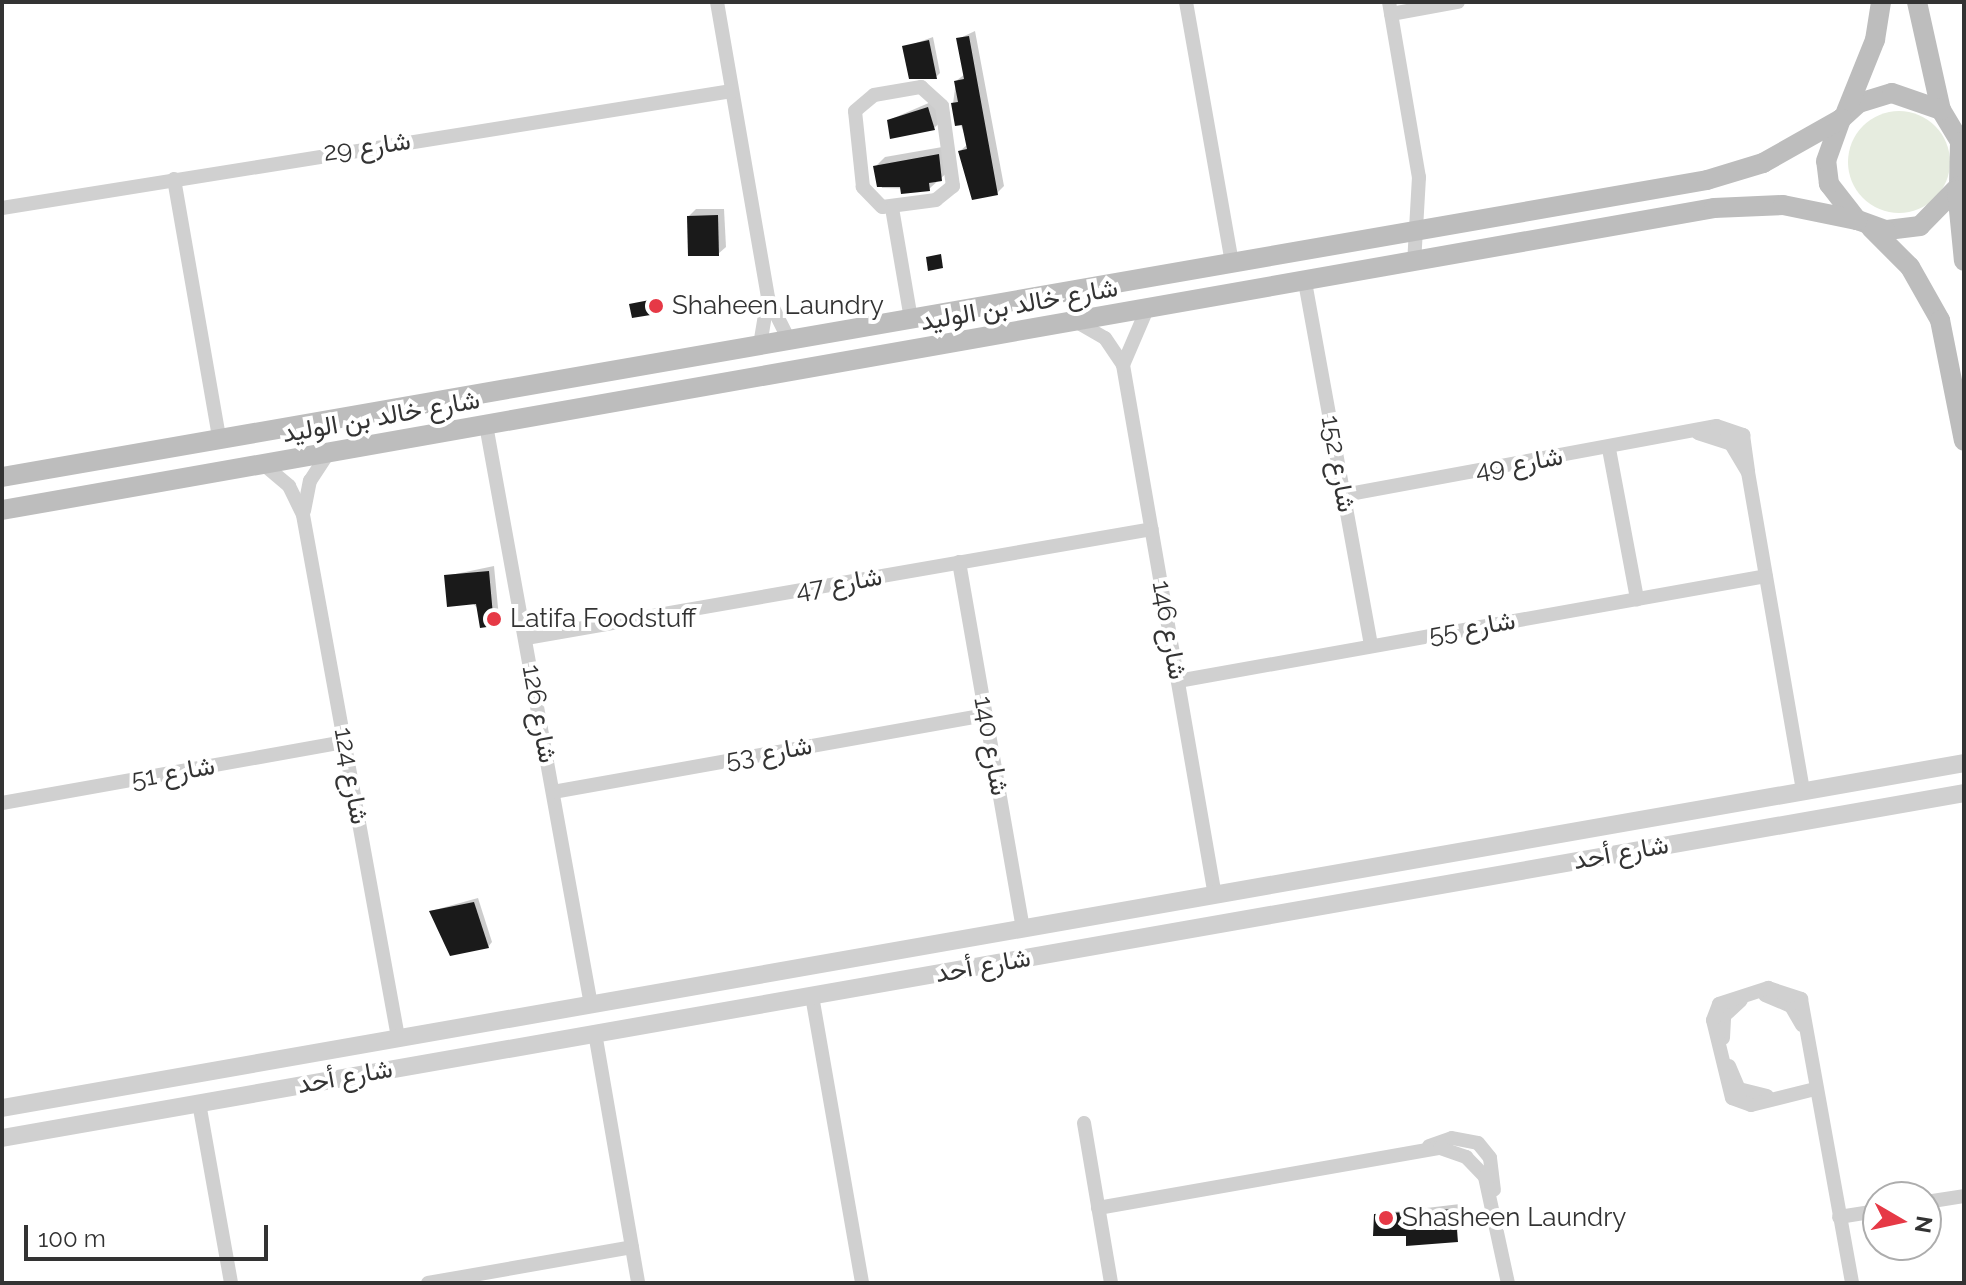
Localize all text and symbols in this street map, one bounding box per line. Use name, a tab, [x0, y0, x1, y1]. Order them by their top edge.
street label: شارع 29	[321, 125, 413, 169]
street label: شارع خالد بن الوليد	[918, 272, 1120, 338]
place label: Shaheen Laundry	[672, 290, 884, 322]
marker: Shaheen Laundry	[647, 297, 665, 315]
street label: شارع خالد بن الوليد	[280, 384, 482, 450]
street label: شارع 152	[1314, 413, 1362, 515]
street label: شارع 49	[1473, 441, 1565, 487]
street label: شارع 47	[794, 561, 884, 607]
street label: شارع 146	[1145, 578, 1193, 682]
place label: Latifa Foodstuff	[510, 603, 696, 635]
street label: شارع 55	[1426, 605, 1518, 651]
marker: Latifa Foodstuff	[485, 610, 503, 628]
street label: شارع 126	[515, 662, 563, 766]
street label: شارع 140	[967, 694, 1015, 798]
street label: شارع 124	[327, 725, 375, 827]
street label: شارع 53	[723, 730, 815, 776]
street label: شارع 51	[129, 750, 217, 796]
street label: شارع أحد	[1571, 829, 1671, 877]
street label: شارع أحد	[933, 942, 1033, 990]
street label: شارع أحد	[295, 1053, 395, 1101]
north arrow	[1862, 1181, 1942, 1261]
place label: Shasheen Laundry	[1402, 1202, 1626, 1234]
scale bar	[28, 1209, 272, 1259]
marker: Shasheen Laundry	[1377, 1209, 1395, 1227]
text: N	[1910, 1214, 1938, 1235]
text: 100 m	[38, 1224, 106, 1253]

